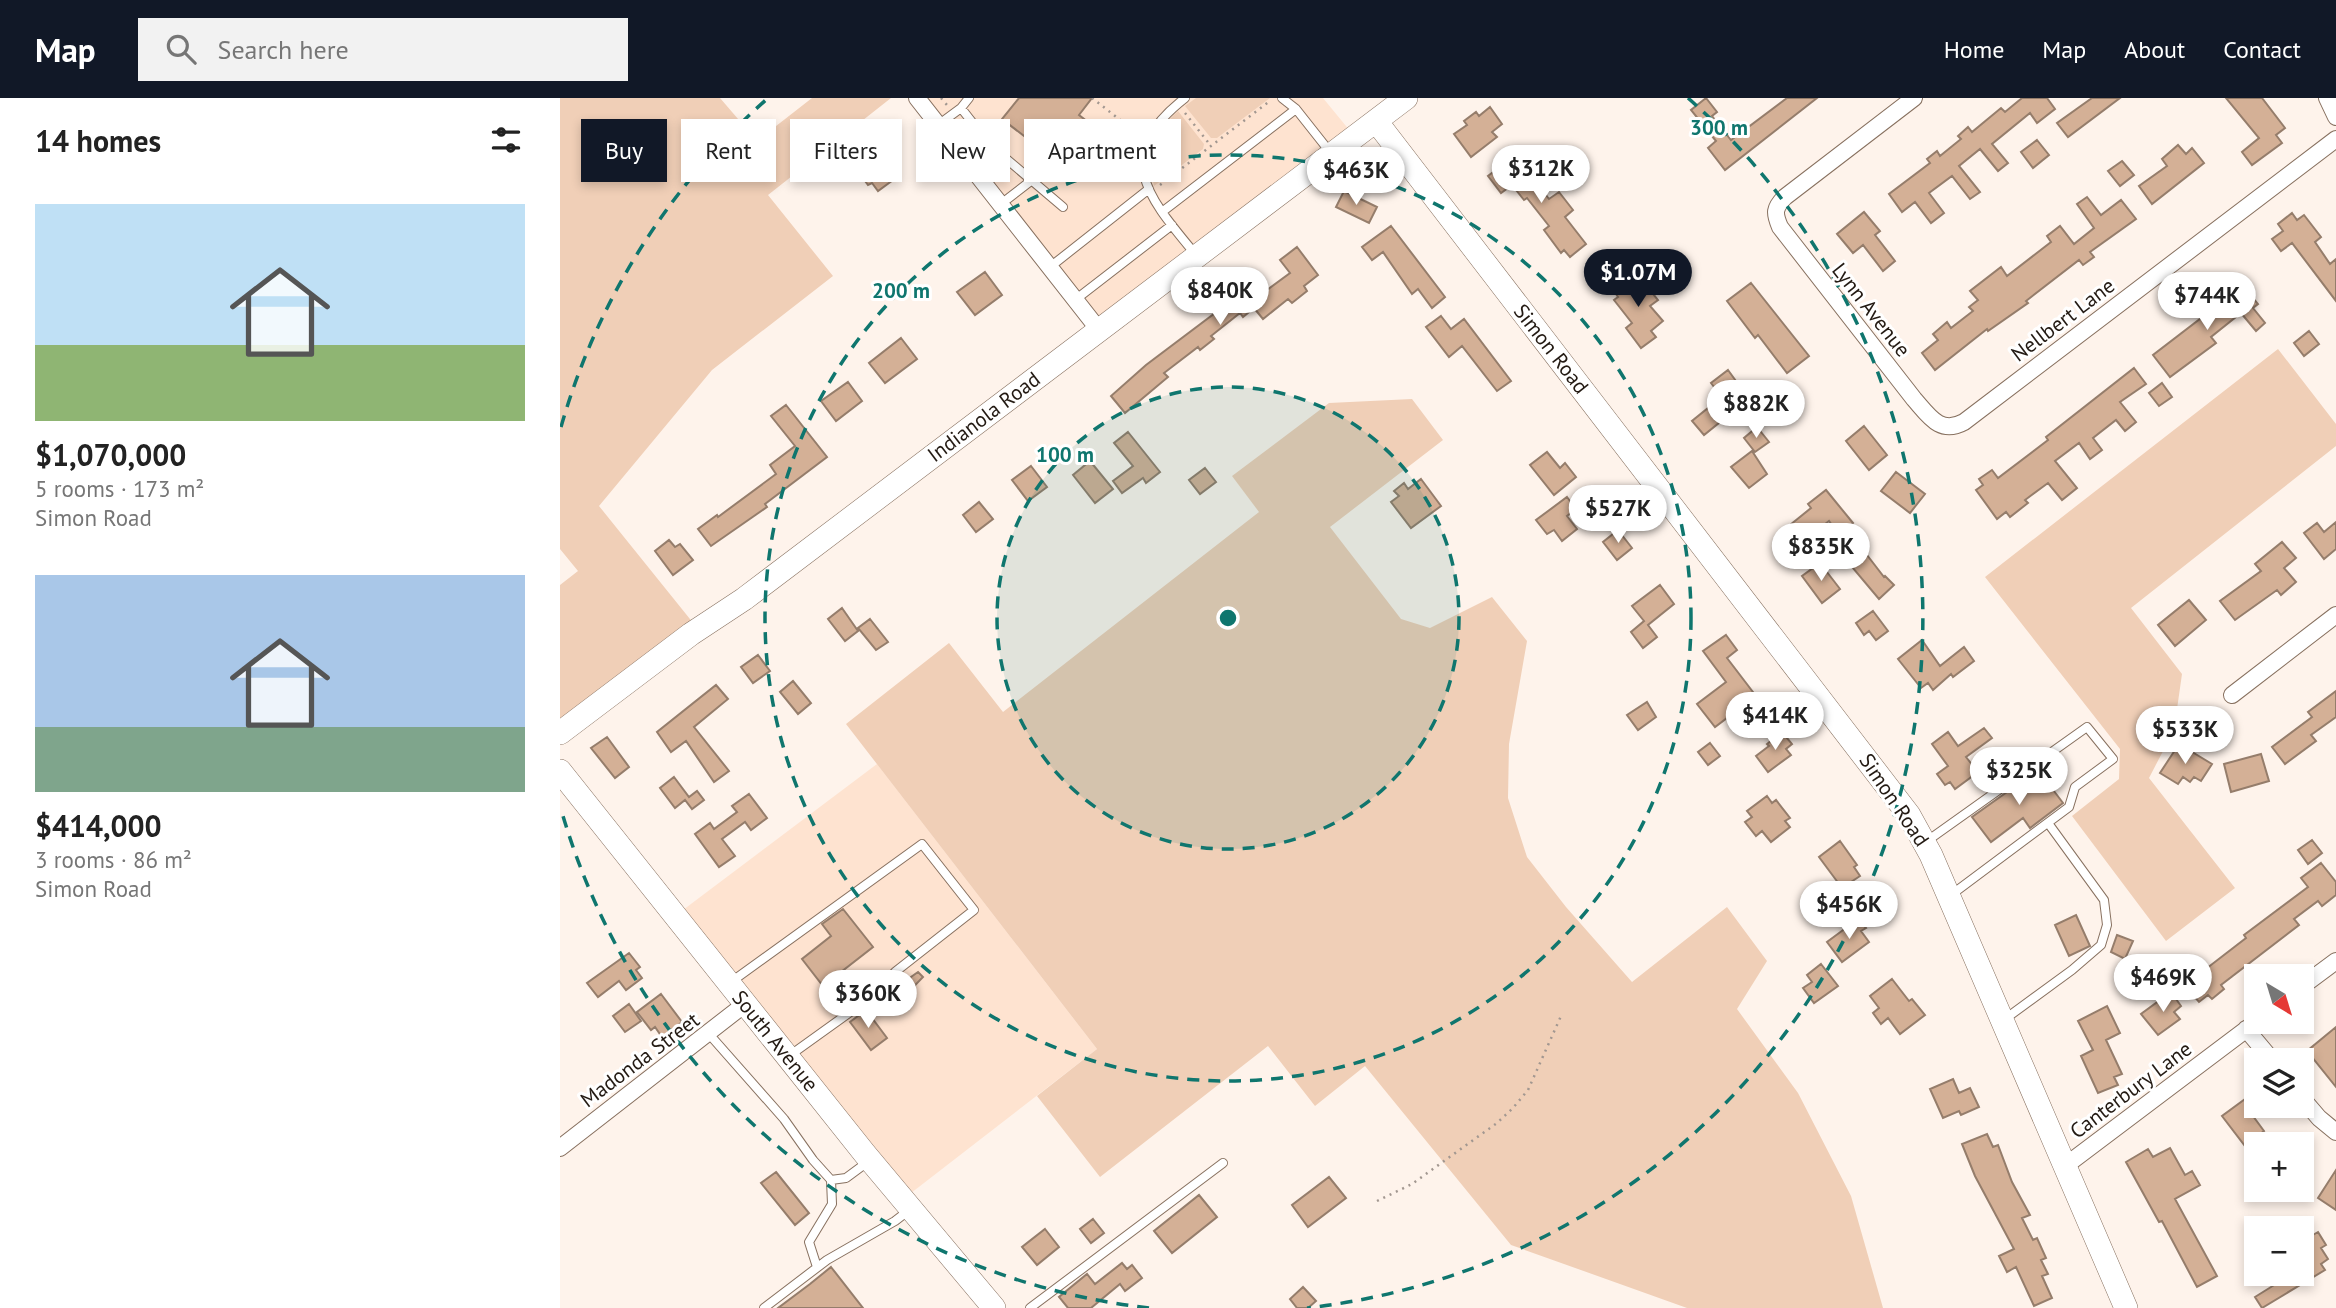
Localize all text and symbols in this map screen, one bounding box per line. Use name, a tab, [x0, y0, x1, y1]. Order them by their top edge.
search box	[138, 18, 628, 81]
text: Map	[35, 28, 96, 71]
icon: search	[162, 30, 200, 68]
text: Search here	[218, 33, 349, 66]
text: Home	[1944, 34, 2004, 65]
text: Map	[2042, 34, 2086, 65]
text: About	[2124, 34, 2185, 65]
text: Contact	[2223, 34, 2301, 65]
text: 300 m	[1690, 114, 1748, 141]
chip: Buy	[581, 119, 667, 182]
chip: Rent	[681, 119, 776, 182]
chip: Filters	[790, 119, 902, 182]
chip: New	[916, 119, 1010, 182]
chip: Apartment	[1024, 119, 1181, 182]
text: 14 homes	[35, 121, 161, 160]
icon: filters	[487, 121, 525, 159]
pin: $312K	[1492, 146, 1590, 205]
pin: $463K	[1307, 148, 1405, 207]
text: $312K	[1508, 153, 1574, 182]
text: $463K	[1323, 155, 1389, 184]
icon: home	[217, 249, 343, 375]
pin: $1.07M	[1581, 250, 1695, 309]
text: $1.07M	[1600, 257, 1676, 286]
street label: Lynn Avenue	[1826, 257, 1917, 362]
pin: $840K	[1171, 268, 1269, 327]
street label: Nellbert Lane	[2006, 272, 2120, 367]
pin: $744K	[2158, 272, 2256, 332]
text: $840K	[1187, 275, 1253, 304]
text: 200 m	[872, 277, 930, 304]
text: $744K	[2174, 280, 2240, 309]
street label: Simon Road	[1508, 298, 1595, 399]
street label: Indianola Road	[922, 365, 1045, 468]
pin: $882K	[1707, 380, 1805, 440]
text: $882K	[1723, 388, 1789, 417]
text: $1,070,000	[35, 435, 186, 474]
text: 100 m	[1036, 441, 1094, 468]
text: 5 rooms · 173 m²	[35, 474, 204, 503]
pin: $527K	[1569, 486, 1667, 545]
text: $527K	[1585, 493, 1651, 522]
text: Simon Road	[35, 503, 152, 532]
pin: $835K	[1772, 524, 1870, 583]
text: $835K	[1788, 531, 1854, 560]
centre of rings	[1216, 606, 1240, 630]
icon: home	[217, 620, 343, 746]
pin: $414K	[1726, 692, 1824, 752]
text: $414K	[1742, 700, 1808, 729]
pin: $533K	[2136, 706, 2234, 766]
text: $533K	[2152, 714, 2218, 743]
street label: Simon Road	[1853, 748, 1935, 851]
pin: $325K	[1970, 748, 2068, 807]
text: $325K	[1986, 755, 2052, 784]
text: $414,000	[35, 806, 162, 845]
text: 3 rooms · 86 m²	[35, 845, 192, 874]
text: Simon Road	[35, 874, 152, 903]
pin: $456K	[1800, 882, 1898, 941]
text: $456K	[1816, 889, 1882, 918]
pin: $469K	[2114, 954, 2212, 1014]
text: $469K	[2130, 962, 2196, 991]
north arrow	[2244, 964, 2314, 1034]
map controls	[2244, 964, 2314, 1286]
pin: $360K	[819, 970, 917, 1030]
text: $360K	[835, 978, 901, 1007]
street label: South Avenue	[726, 984, 825, 1097]
street label: Madonda Street	[575, 1006, 705, 1113]
street label: Canterbury Lane	[2064, 1035, 2197, 1144]
button: layers	[2244, 1048, 2314, 1118]
button: +	[2244, 1132, 2314, 1202]
button: −	[2244, 1216, 2314, 1286]

